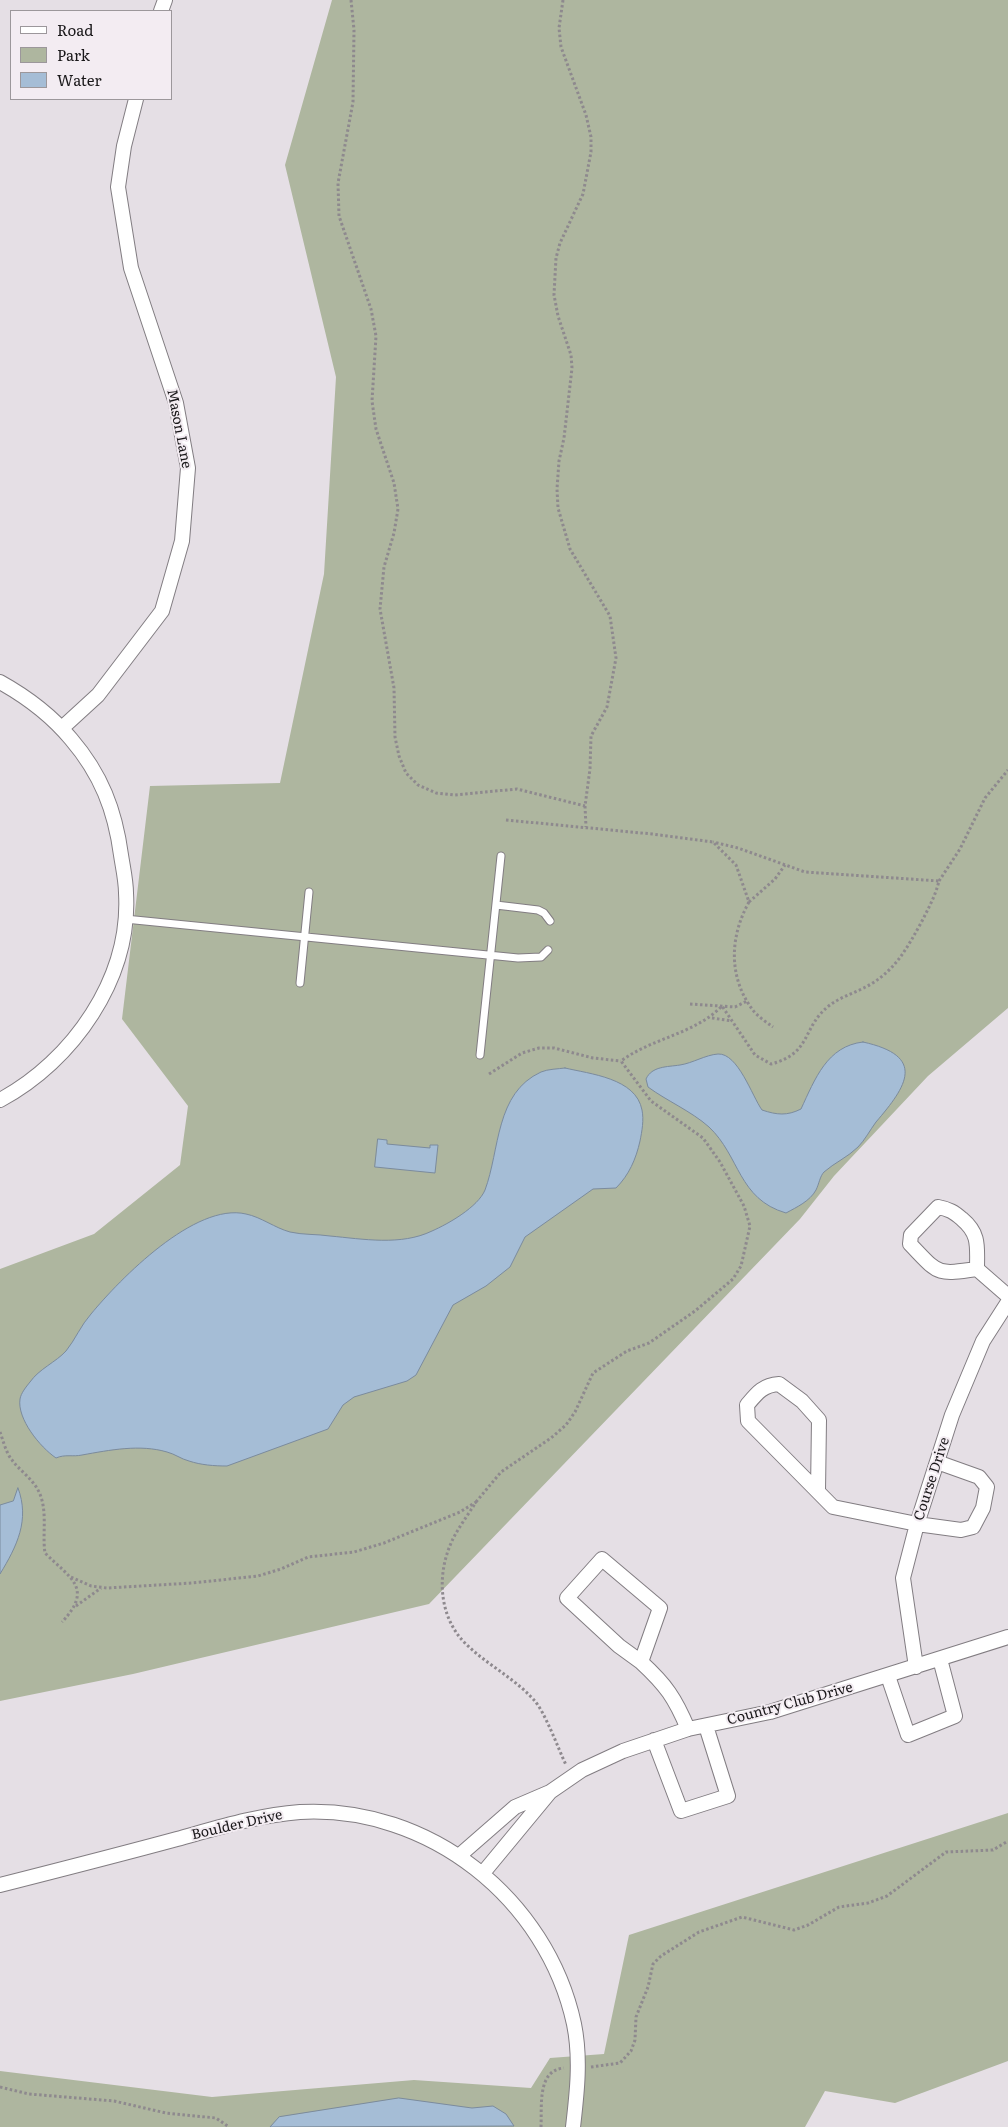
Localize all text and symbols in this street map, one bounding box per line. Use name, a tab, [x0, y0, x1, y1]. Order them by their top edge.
legend	[10, 10, 172, 100]
text: Road	[57, 18, 93, 41]
text: Park	[57, 43, 90, 66]
text: Water	[57, 68, 102, 91]
street label: Mason Lane	[163, 388, 195, 470]
street label: Course Drive	[911, 1435, 953, 1523]
street label: Country Club Drive	[725, 1679, 855, 1729]
street label: Boulder Drive	[190, 1806, 284, 1844]

